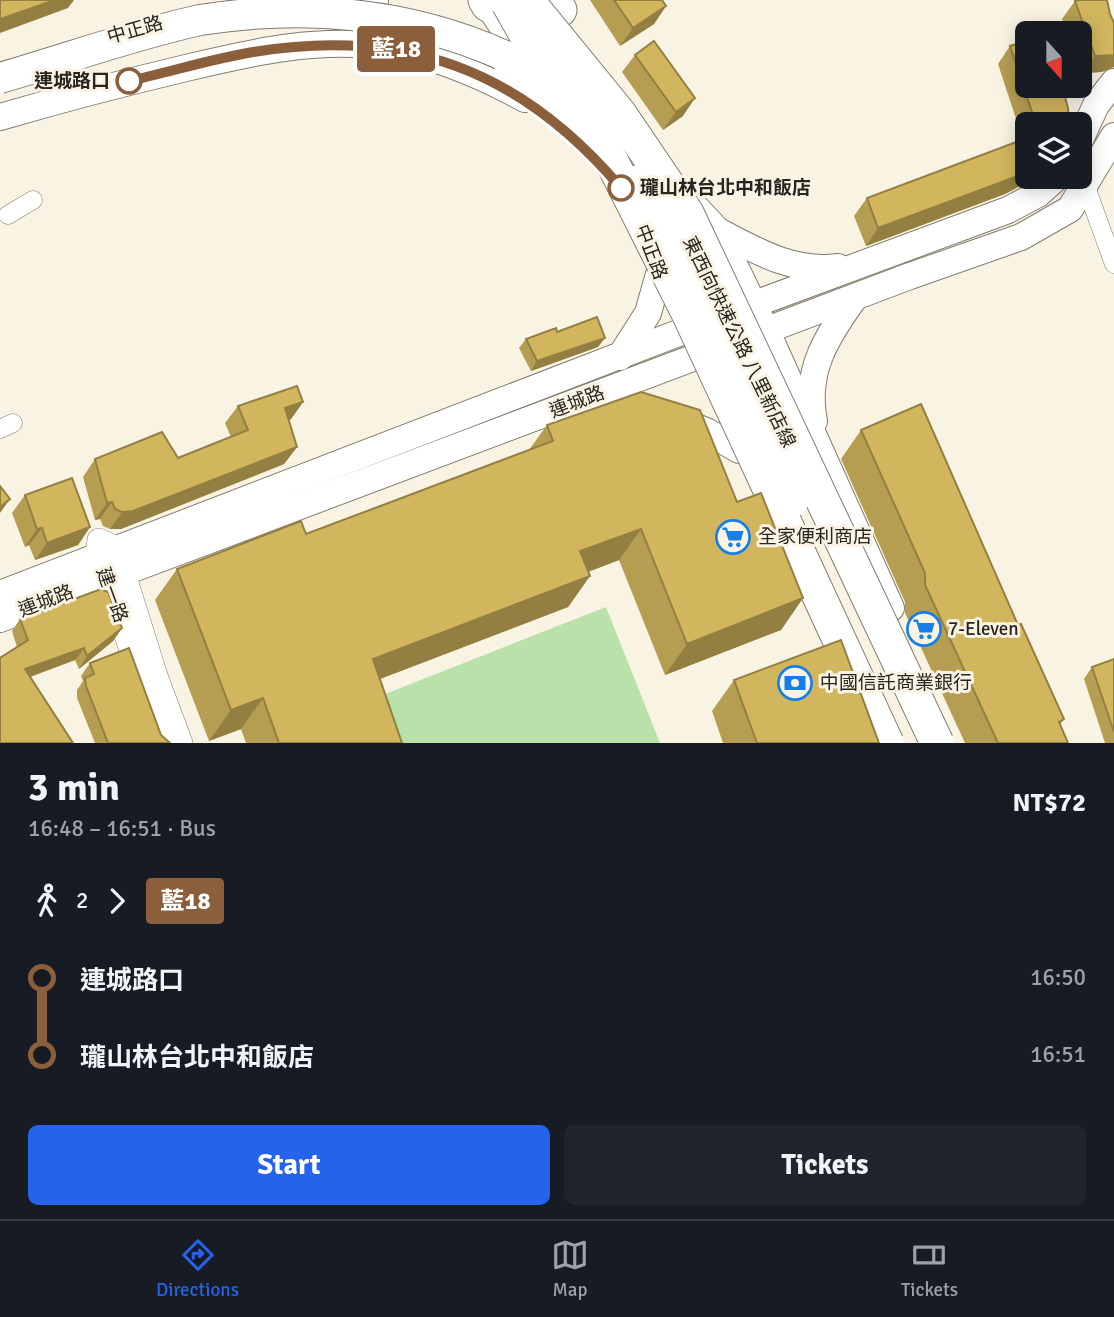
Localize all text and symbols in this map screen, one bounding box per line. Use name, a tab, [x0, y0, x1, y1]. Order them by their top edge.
street label: 中正路	[104, 11, 166, 49]
north arrow	[1015, 21, 1092, 98]
map controls	[1015, 21, 1092, 189]
line badge: 藍18	[356, 26, 436, 72]
text: 藍18	[371, 34, 421, 64]
marker: 連城路口	[116, 68, 142, 94]
place label: 連城路口	[34, 69, 110, 93]
button: layers	[1015, 112, 1092, 189]
marker: 瓏山林台北中和飯店	[608, 175, 634, 201]
place label: 瓏山林台北中和飯店	[640, 176, 811, 200]
street label: 中正路	[630, 221, 672, 283]
street label: 東西向快速公路 八里新店線	[677, 232, 801, 452]
street label: 連城路	[546, 381, 608, 423]
supermarket icon: 全家便利商店	[714, 518, 752, 556]
place label: 全家便利商店	[758, 525, 872, 549]
street label: 建一路	[91, 564, 133, 626]
street label: 連城路	[15, 580, 77, 622]
supermarket icon: 7-Eleven	[905, 610, 943, 648]
place label: 7-Eleven	[948, 617, 1019, 641]
bank icon: 中國信託商業銀行	[776, 664, 814, 702]
place label: 中國信託商業銀行	[820, 671, 972, 695]
text: 3 min	[28, 764, 120, 811]
text: NT$72	[1013, 787, 1086, 819]
text: 16:48 – 16:51 · Bus	[28, 814, 216, 843]
icon: walk	[28, 882, 66, 920]
icon: forward	[98, 882, 136, 920]
text: 2	[76, 886, 88, 915]
text: 藍18	[160, 886, 210, 916]
text: 16:50	[1030, 963, 1086, 992]
text: 連城路口	[80, 965, 184, 997]
text: 16:51	[1030, 1040, 1086, 1069]
text: 瓏山林台北中和飯店	[80, 1042, 314, 1074]
button: Start	[28, 1125, 550, 1205]
button: Tickets	[564, 1125, 1086, 1205]
tab: Directions	[156, 1236, 239, 1302]
tab: Map	[551, 1236, 589, 1302]
tab: Tickets	[901, 1236, 958, 1302]

